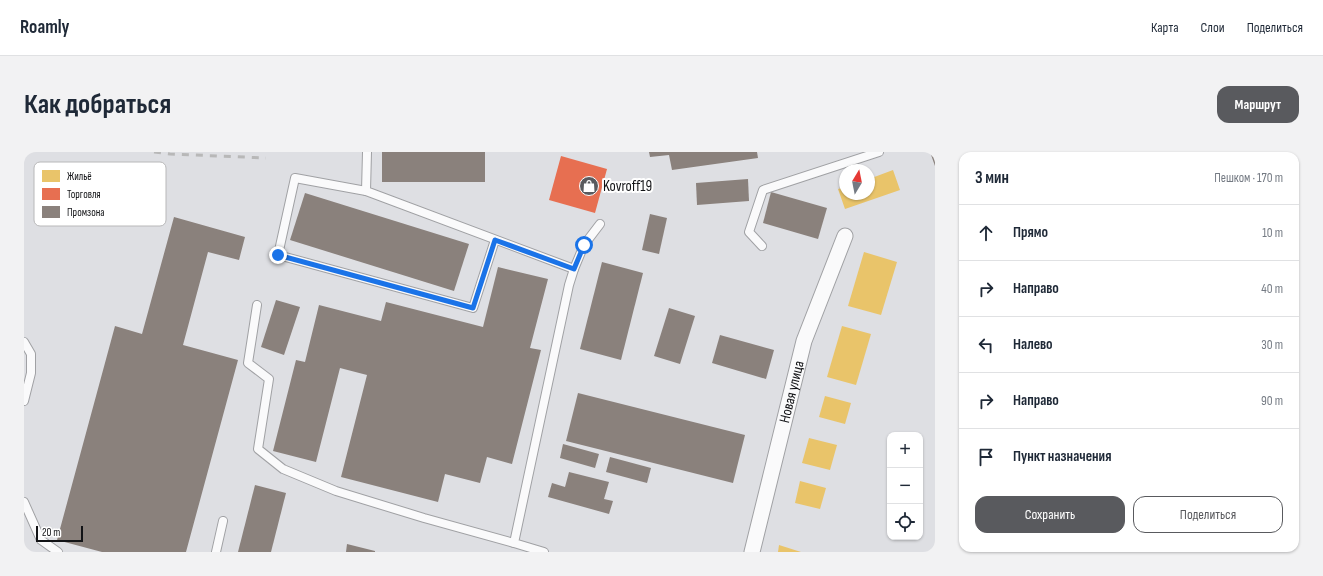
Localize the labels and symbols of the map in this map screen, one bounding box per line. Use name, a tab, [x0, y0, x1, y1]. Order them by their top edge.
legend	[34, 162, 166, 226]
north arrow	[839, 164, 875, 200]
text: Жильё	[67, 170, 92, 183]
shop icon: Kovroff19	[578, 175, 600, 197]
place label: Kovroff19	[603, 177, 652, 196]
text: Торговля	[67, 188, 101, 201]
text: Промзона	[67, 206, 105, 219]
route start	[575, 236, 593, 254]
route end	[269, 246, 287, 264]
street label: Новая улица	[775, 359, 808, 425]
scale bar	[36, 524, 83, 543]

